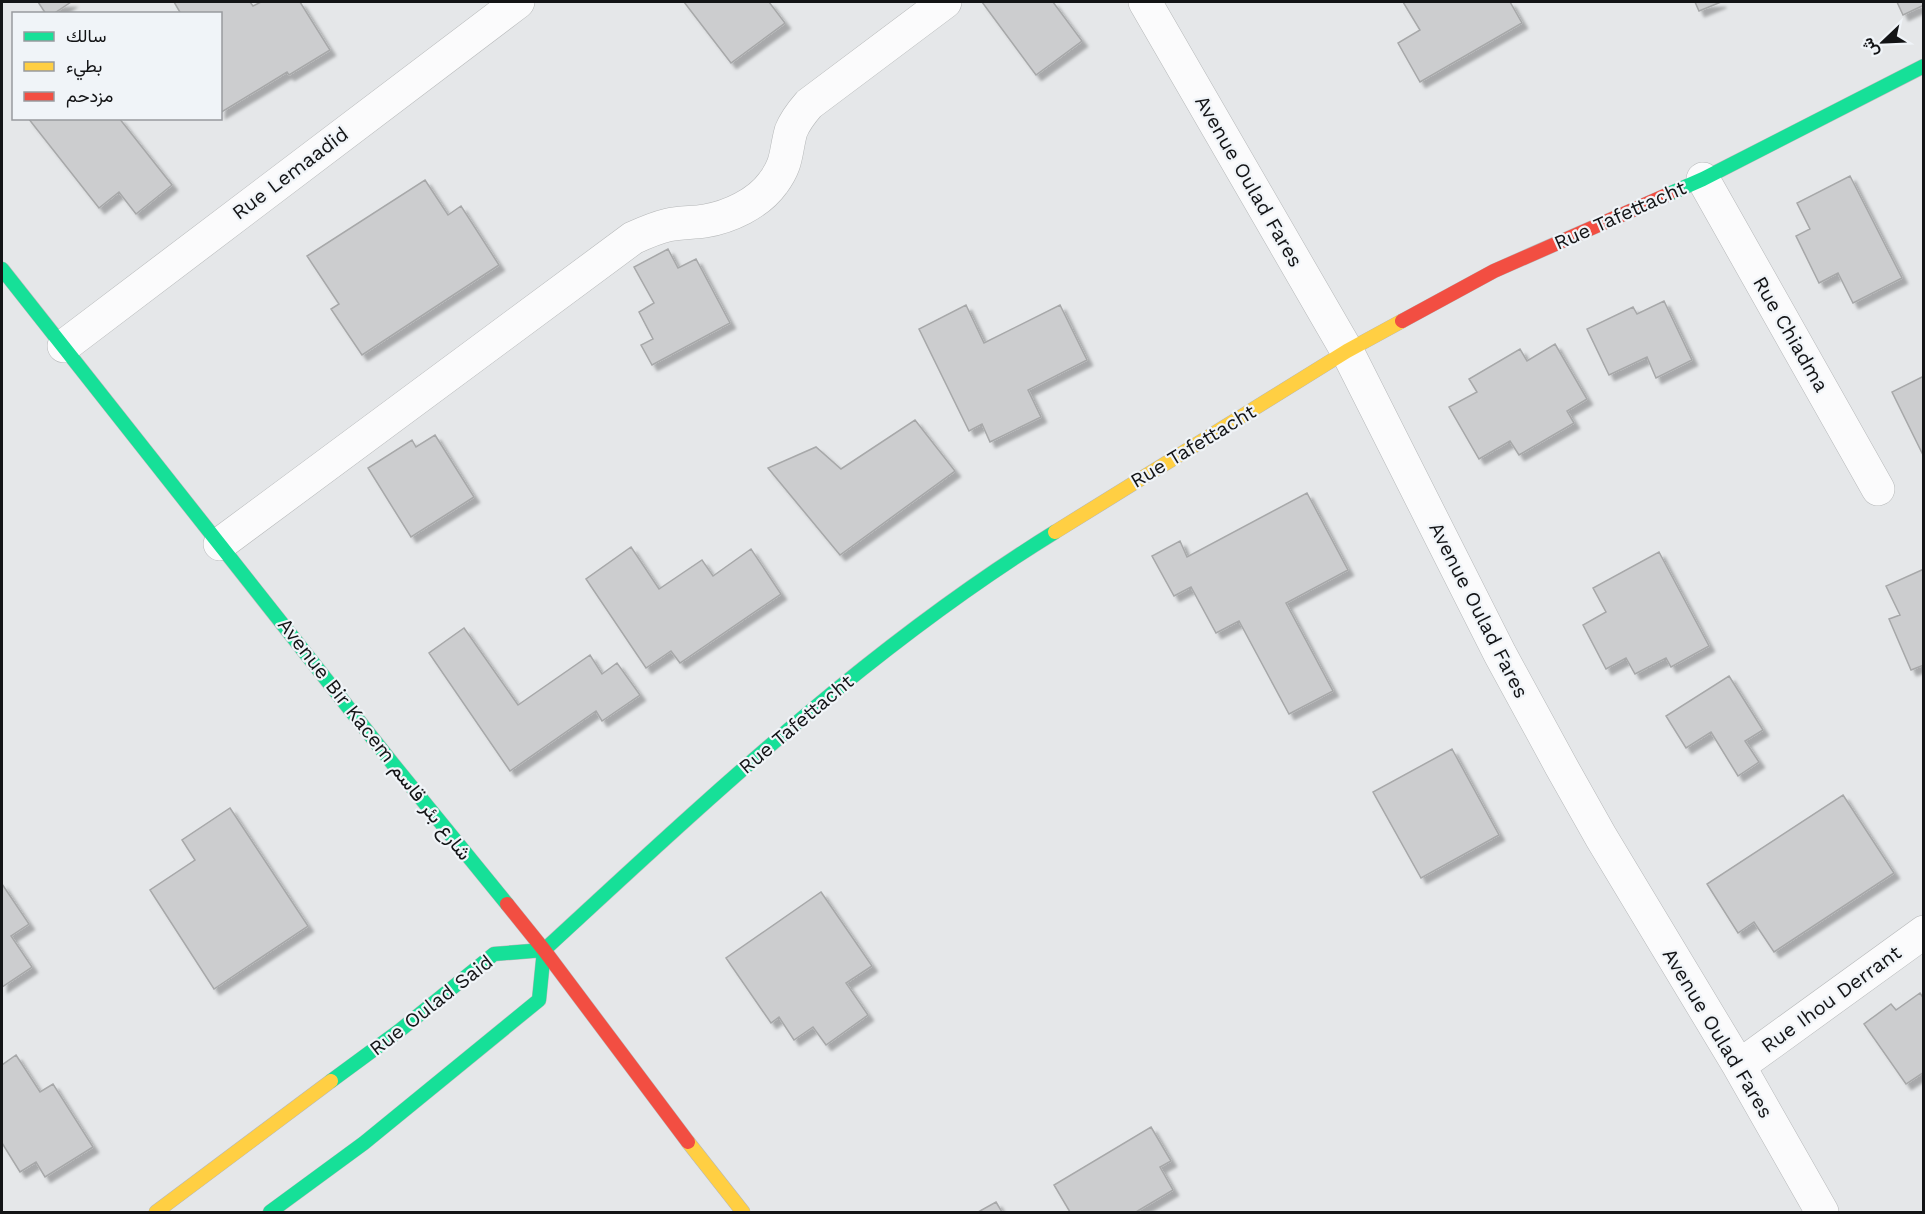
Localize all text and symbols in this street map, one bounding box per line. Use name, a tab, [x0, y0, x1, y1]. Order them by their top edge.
legend	[12, 12, 222, 120]
north arrow	[1853, 12, 1913, 72]
text: سالك	[66, 25, 106, 46]
text: ش	[1857, 35, 1882, 60]
text: بطيء	[66, 55, 102, 81]
text: مزدحم	[66, 85, 113, 108]
street label: Avenue Oulad Fares	[1190, 91, 1308, 271]
street label: Rue Lemaadid	[227, 122, 353, 224]
street label: Rue Tafettacht	[1550, 175, 1690, 255]
street label: Rue Chiadma	[1748, 272, 1834, 396]
street label: Rue Tafettacht	[1126, 399, 1261, 493]
street label: Avenue Oulad Fares	[1424, 518, 1534, 702]
street label: Avenue Bir Kacem شارع بئر قاسم	[271, 613, 477, 866]
street label: Rue Tafettacht	[734, 669, 859, 779]
street label: Rue Ihou Derrant	[1756, 940, 1906, 1058]
street label: Avenue Oulad Fares	[1658, 944, 1778, 1122]
street label: Rue Oulad Said	[365, 949, 497, 1061]

